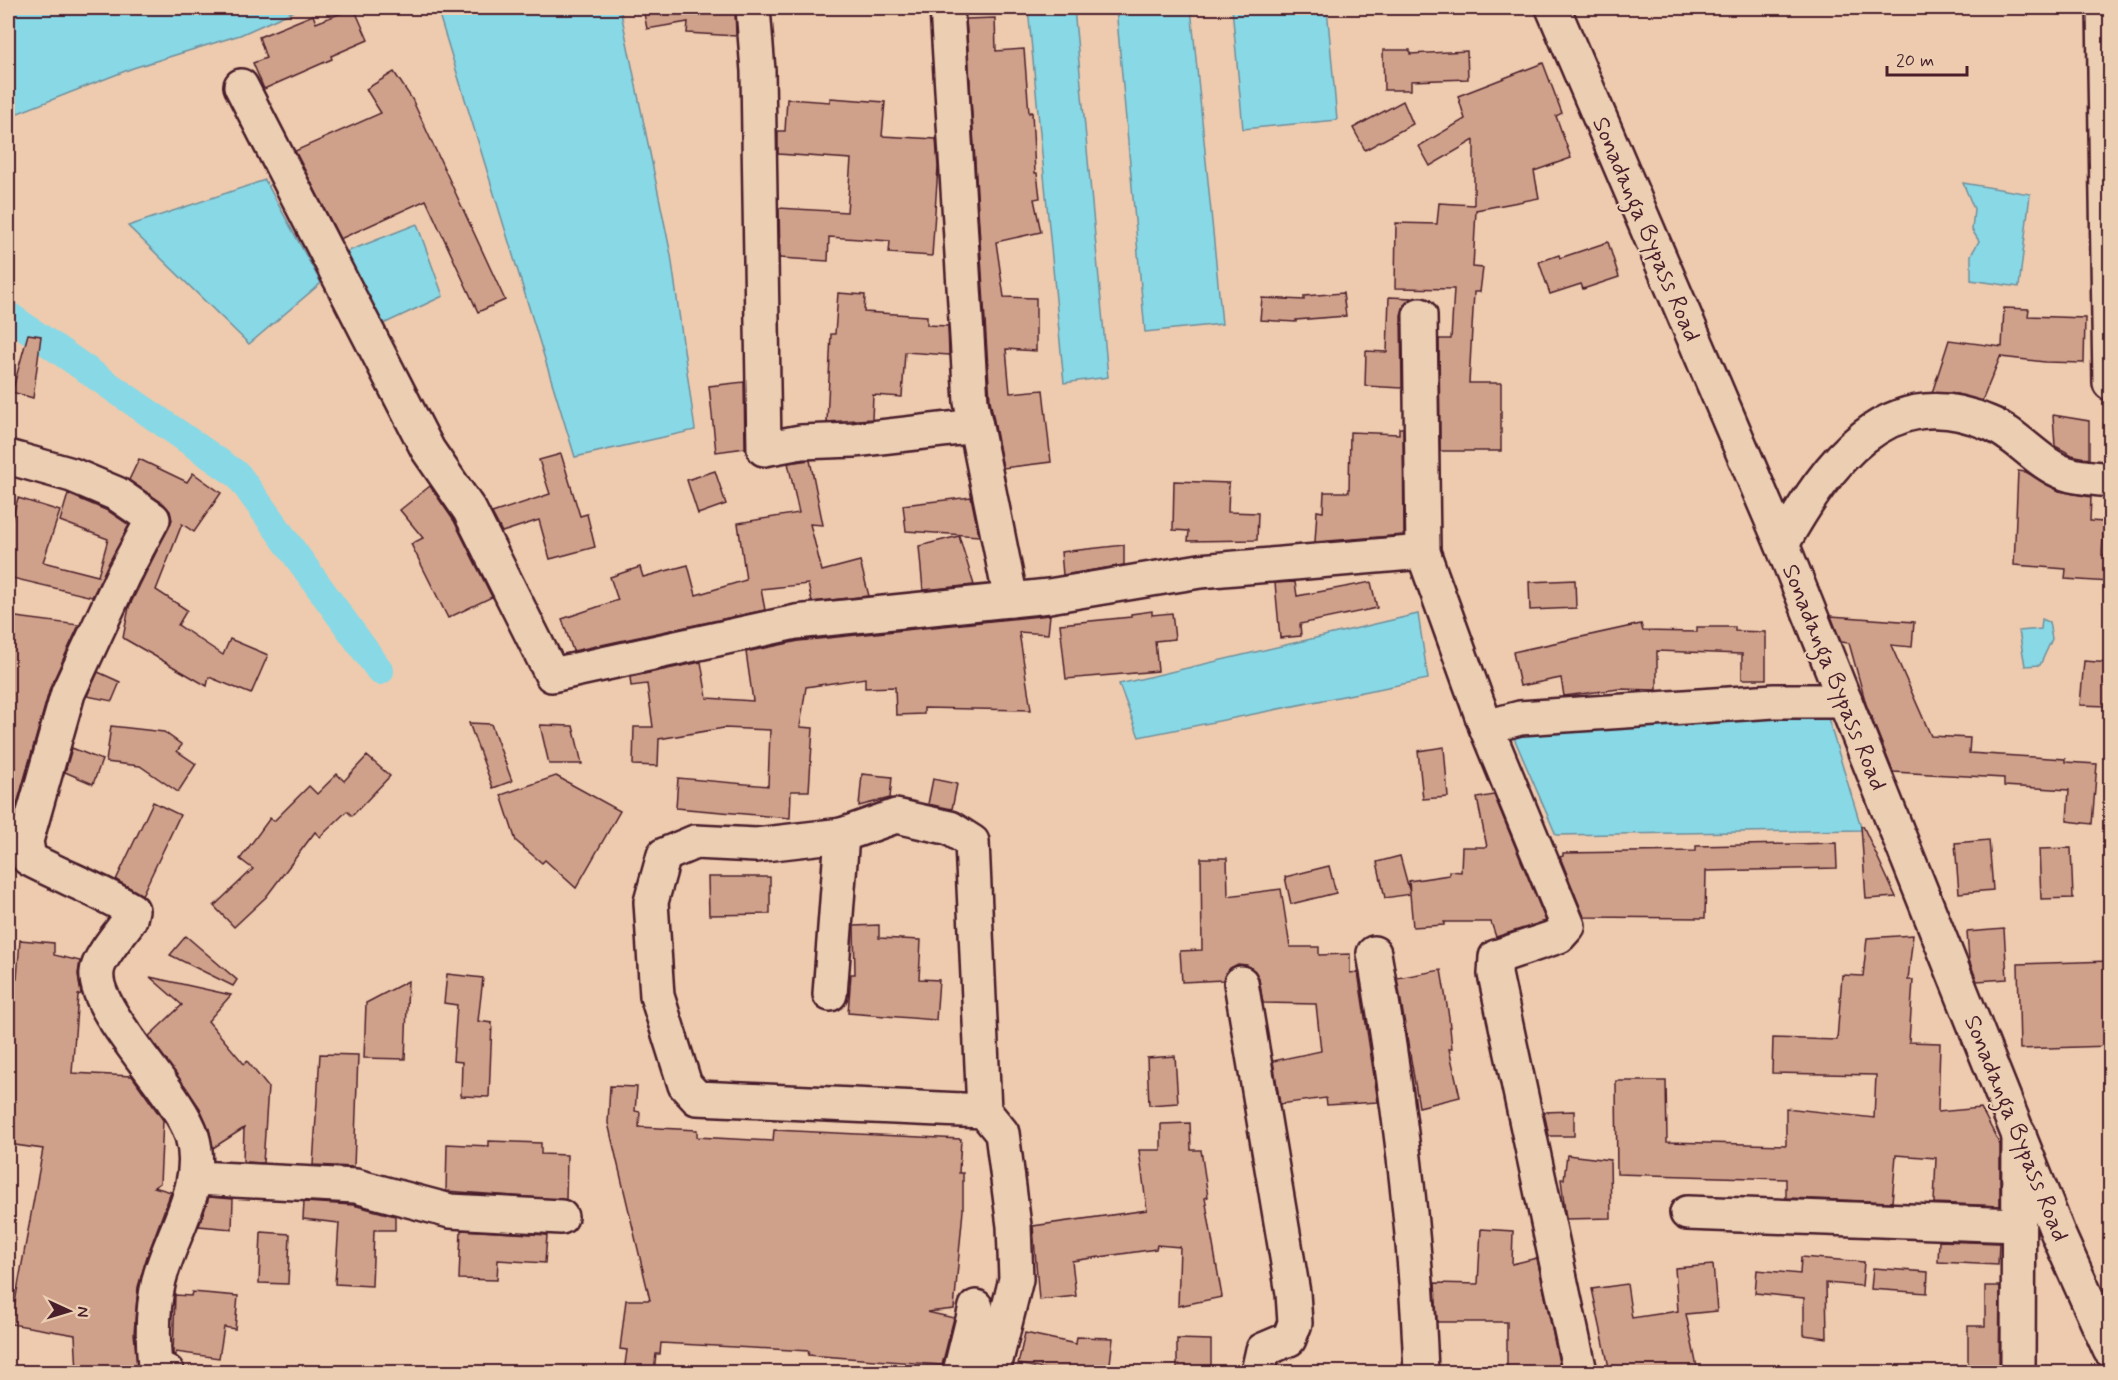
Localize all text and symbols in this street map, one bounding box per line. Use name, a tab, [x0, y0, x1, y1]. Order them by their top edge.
scale bar	[1887, 39, 1966, 77]
text: 20 m	[1896, 49, 1934, 73]
street label: Sonadanga Bypass Road	[1581, 112, 1707, 348]
street label: Sonadanga Bypass Road	[1771, 560, 1893, 796]
street label: Sonadanga Bypass Road	[1953, 1011, 2075, 1247]
north arrow	[39, 1281, 99, 1341]
text: N	[72, 1306, 93, 1318]

